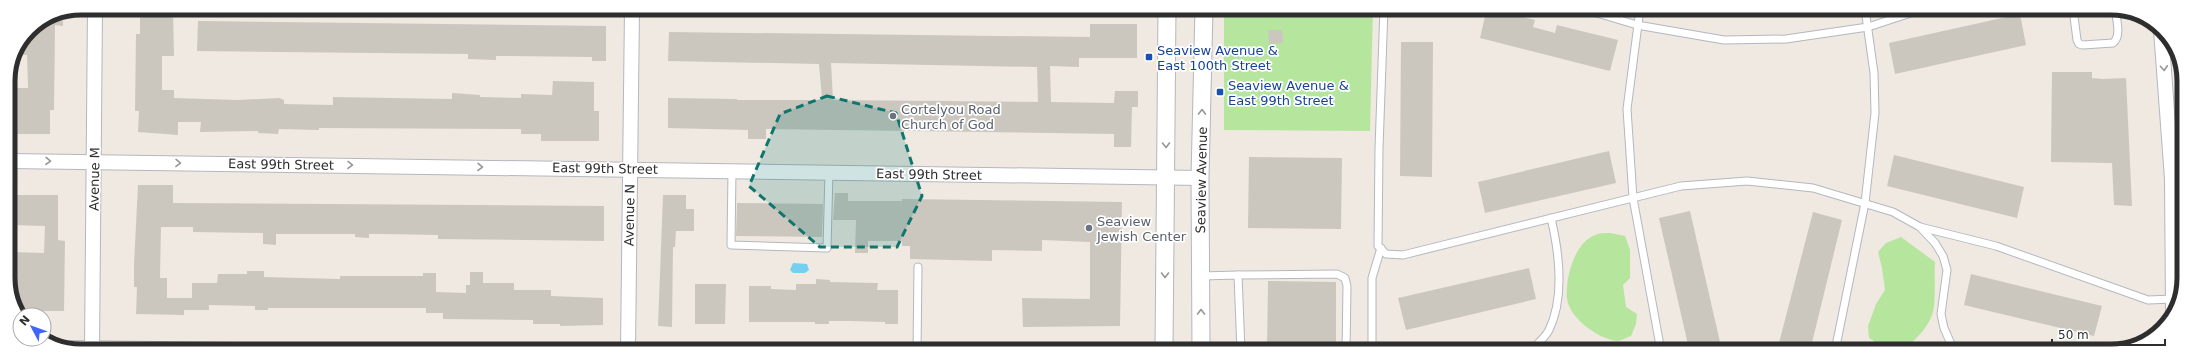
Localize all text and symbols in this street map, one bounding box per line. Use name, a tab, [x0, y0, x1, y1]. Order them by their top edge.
place label: Seaview Avenue & East 100th Street	[1157, 43, 1278, 73]
marker: Seaview Avenue & East 100th Street	[1144, 52, 1154, 62]
one-way arrow	[2160, 65, 2169, 71]
place label: Seaview Avenue & East 99th Street	[1228, 78, 1349, 108]
marker: Seaview Avenue & East 99th Street	[1215, 87, 1225, 97]
place label: Cortelyou Road Church of God	[901, 102, 1001, 132]
one-way arrow	[1198, 109, 1206, 115]
marker: Cortelyou Road Church of God	[888, 111, 898, 121]
street label: Seaview Avenue	[1193, 127, 1210, 233]
one-way arrow	[1162, 142, 1170, 148]
street label: Avenue M	[86, 147, 103, 211]
street label: East 99th Street	[228, 156, 334, 173]
one-way arrow	[45, 157, 51, 166]
one-way arrow	[175, 159, 181, 167]
street label: East 99th Street	[552, 160, 658, 177]
one-way arrow	[347, 161, 353, 169]
one-way arrow	[477, 163, 483, 171]
street label: East 99th Street	[876, 166, 982, 183]
street label: Avenue N	[621, 184, 638, 246]
place label: Seaview Jewish Center	[1096, 214, 1187, 244]
marker: Seaview Jewish Center	[1084, 223, 1094, 233]
one-way arrow	[1161, 272, 1169, 278]
north arrow	[12, 307, 52, 347]
one-way arrow	[1197, 309, 1205, 315]
text: N	[17, 313, 33, 329]
scale bar	[2052, 321, 2165, 347]
text: 50 m	[2058, 328, 2089, 342]

